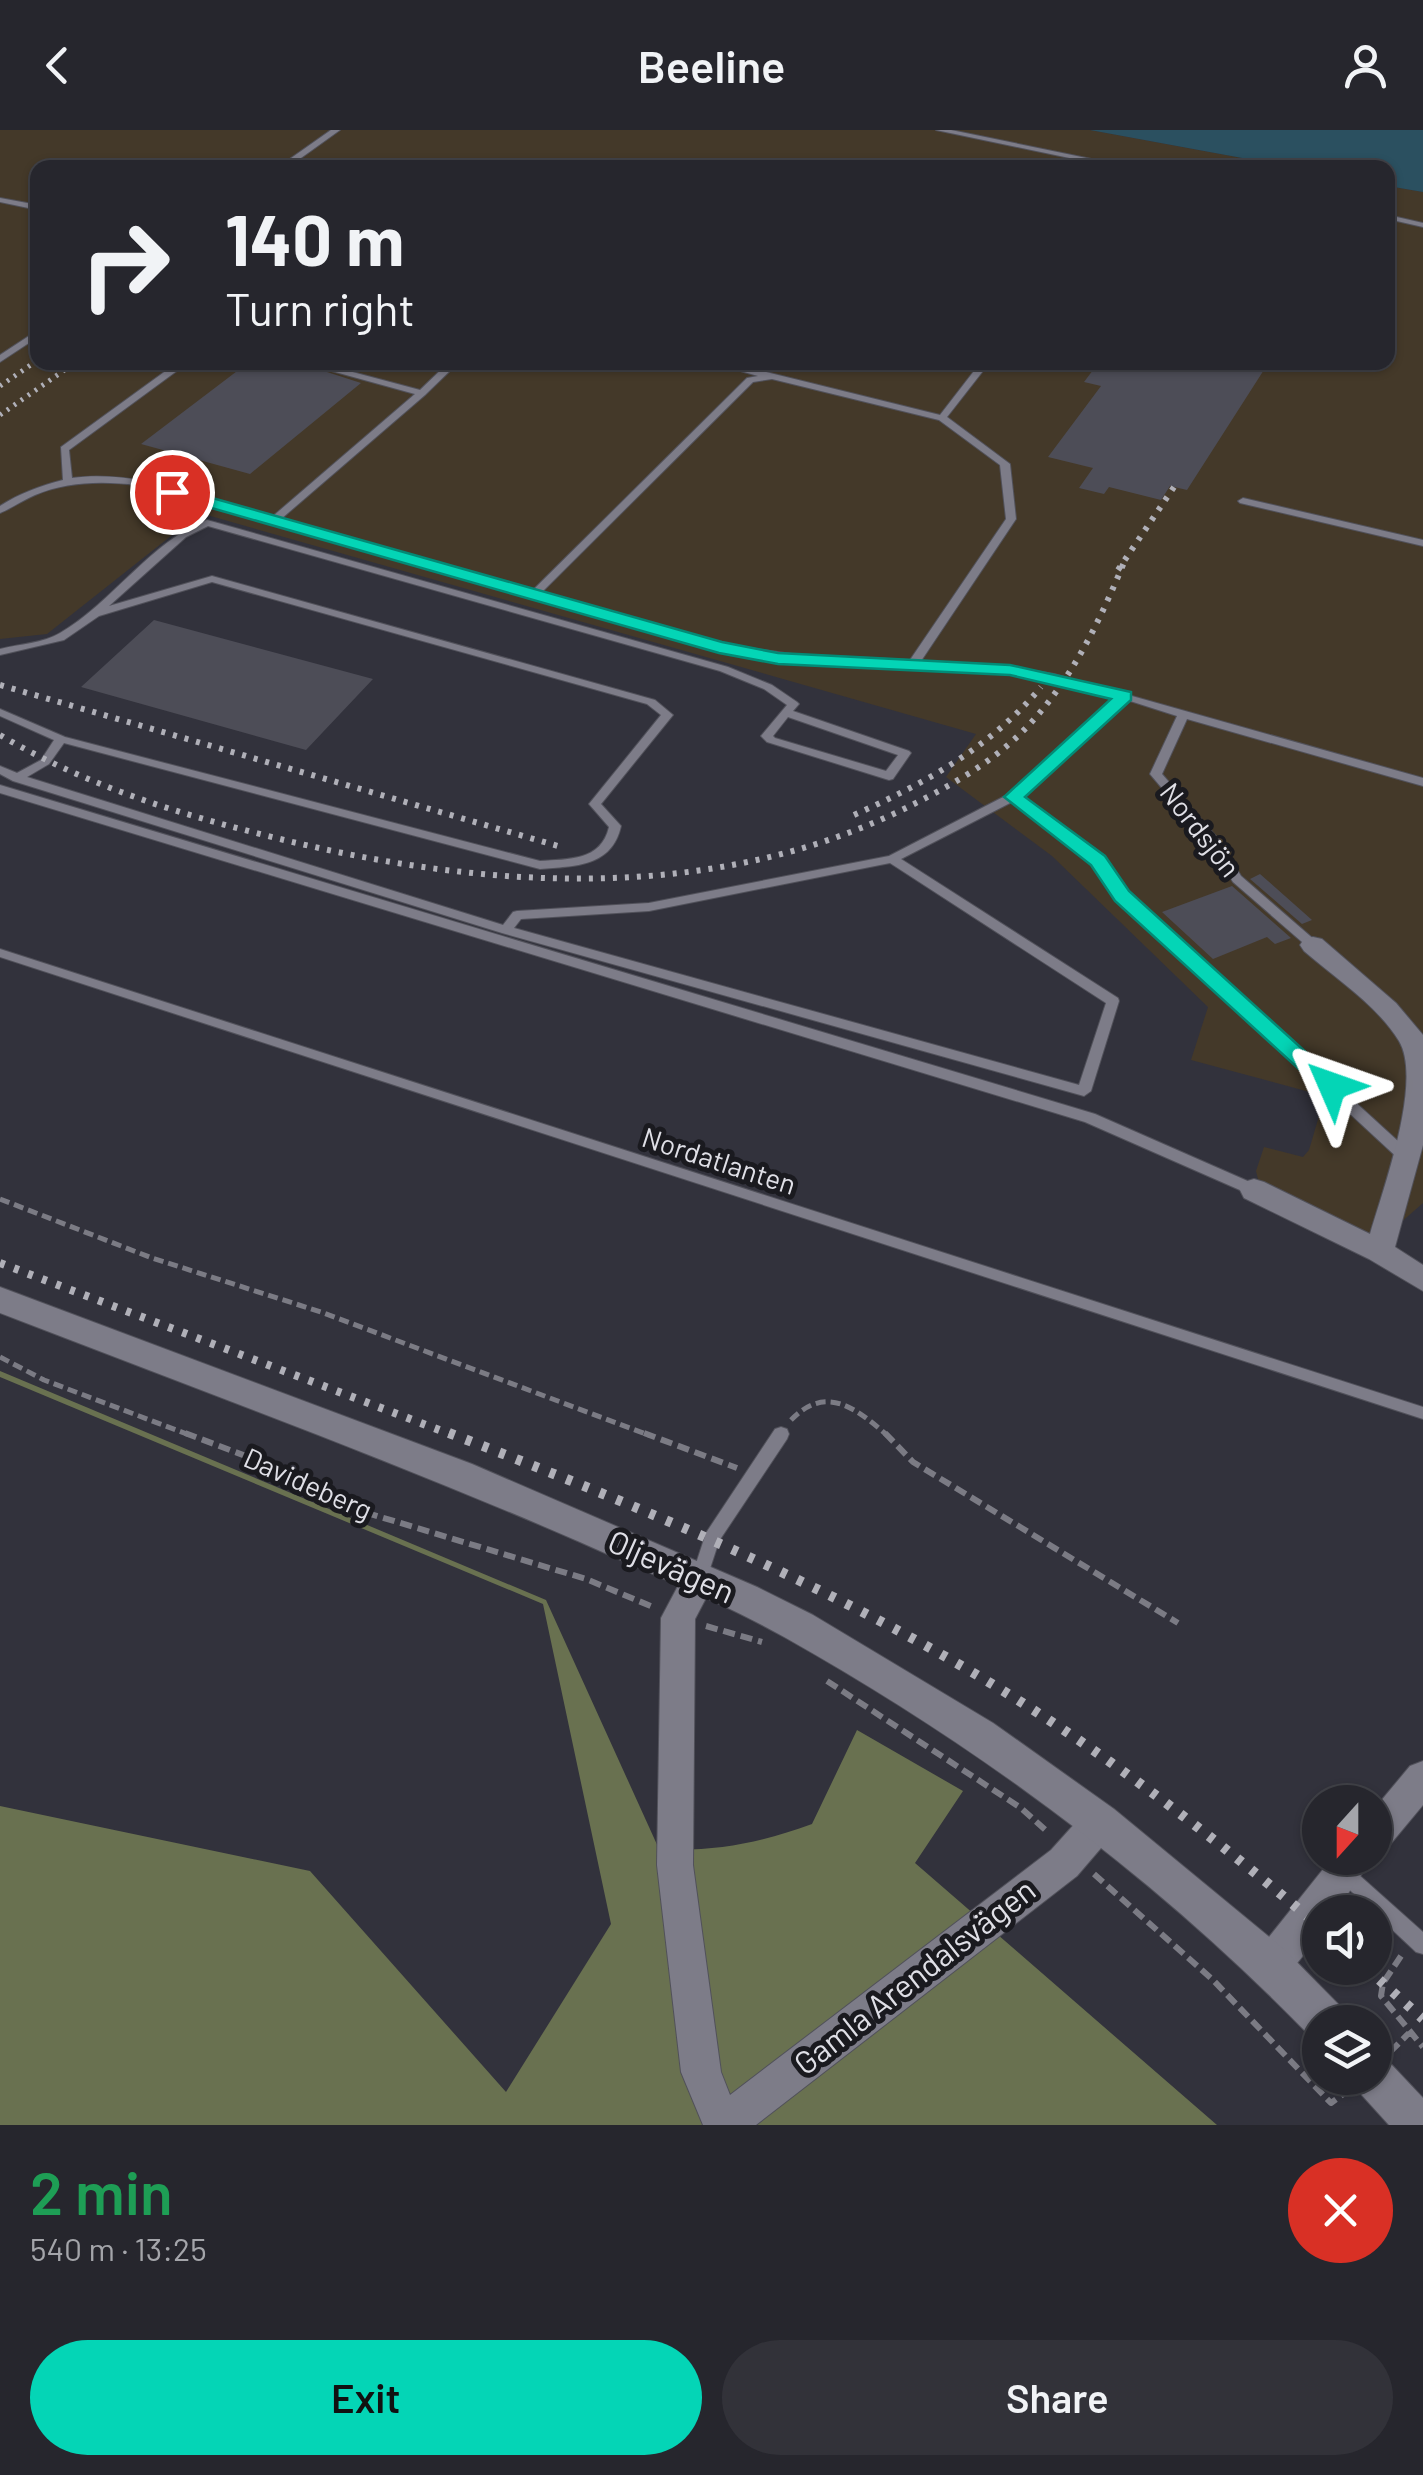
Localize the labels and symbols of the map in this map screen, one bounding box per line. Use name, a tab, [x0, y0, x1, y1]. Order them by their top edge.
pin	[130, 450, 215, 535]
street label: Nordsjön	[1154, 776, 1248, 883]
position arrow	[1280, 1034, 1384, 1138]
street label: Nordatlanten	[638, 1119, 800, 1201]
street label: Davideberg	[239, 1440, 378, 1526]
street label: Oljevägen	[603, 1520, 741, 1610]
north arrow	[1302, 1785, 1392, 1875]
street label: Gamla Arendalsvägen	[786, 1869, 1042, 2081]

